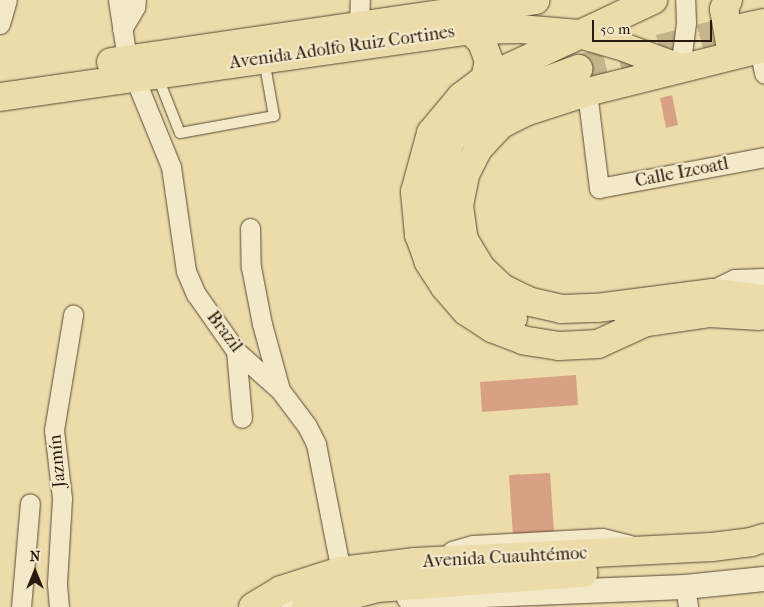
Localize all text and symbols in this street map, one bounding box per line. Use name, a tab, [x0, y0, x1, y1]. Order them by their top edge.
scale bar	[594, 10, 714, 42]
text: 50 m	[600, 20, 630, 38]
street label: Avenida Adolfo Ruiz Cortines	[228, 22, 456, 74]
street label: Calle Izcoatl	[633, 153, 731, 193]
street label: Brazil	[202, 307, 246, 357]
street label: Jazmín	[45, 433, 71, 489]
street label: Avenida Cuauhtémoc	[422, 543, 588, 573]
north arrow	[10, 547, 60, 597]
text: N	[30, 548, 40, 565]

